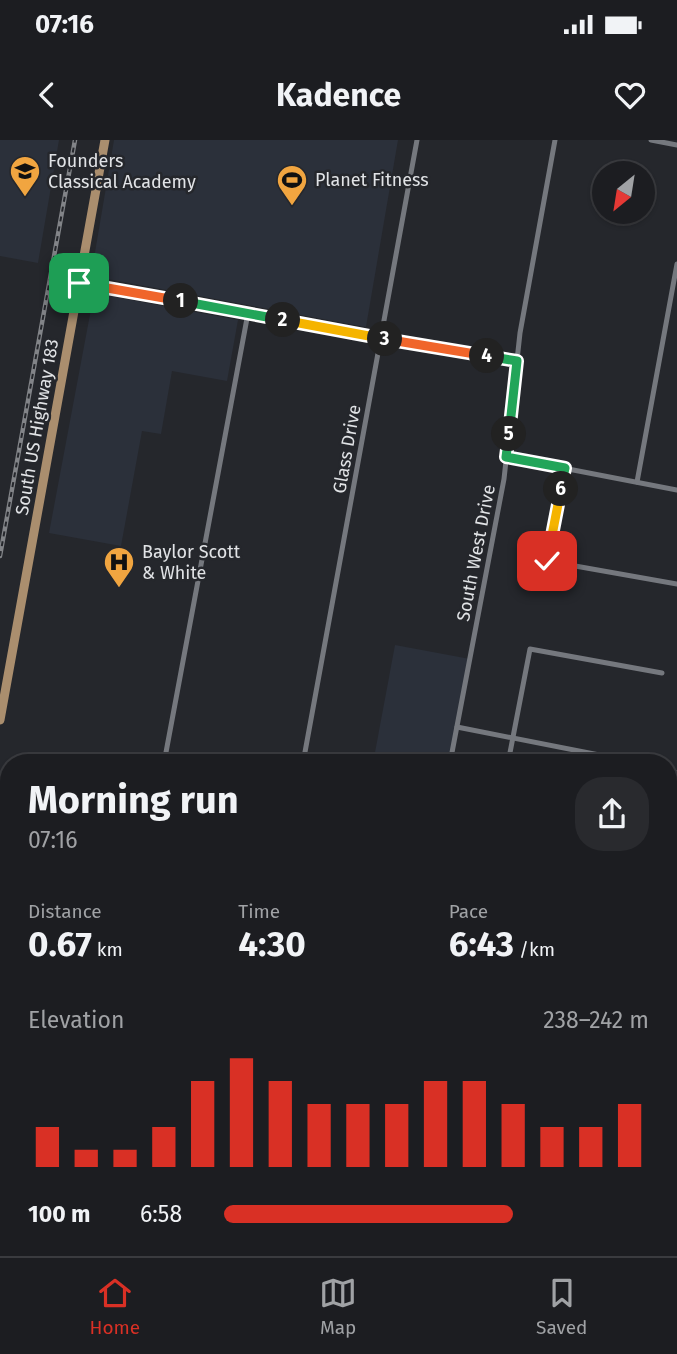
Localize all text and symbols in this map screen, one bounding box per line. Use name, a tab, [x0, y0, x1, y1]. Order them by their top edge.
text: 07:16	[35, 9, 94, 40]
icon: back	[28, 76, 66, 114]
text: Kadence	[276, 76, 401, 114]
icon: heart	[611, 76, 649, 114]
place label: Founders Classical Academy	[48, 150, 196, 193]
school or university icon: Founders Classical Academy	[8, 154, 42, 198]
north arrow	[592, 161, 654, 224]
map controls	[592, 161, 655, 224]
sports icon: Planet Fitness	[275, 163, 309, 207]
place label: Planet Fitness	[315, 169, 429, 191]
pin	[49, 253, 109, 313]
icon: arrive	[60, 264, 98, 302]
pin: 1	[164, 284, 198, 318]
text: 1	[176, 289, 185, 312]
pin: 2	[266, 302, 300, 338]
text: 2	[278, 308, 287, 331]
pin: 3	[368, 322, 402, 356]
text: 3	[380, 327, 389, 350]
street label: South US Highway 183	[11, 337, 63, 517]
pin: 4	[470, 338, 504, 374]
text: 4	[481, 344, 492, 367]
street label: Glass Drive	[328, 403, 366, 495]
pin: 5	[491, 416, 526, 452]
text: 5	[503, 422, 514, 445]
pin: 6	[544, 472, 578, 506]
text: 6	[555, 477, 566, 500]
street label: South West Drive	[452, 483, 500, 623]
pin	[517, 531, 577, 591]
place label: Baylor Scott & White	[142, 541, 241, 584]
icon: check	[528, 542, 566, 580]
hospital icon: Baylor Scott & White	[102, 545, 136, 589]
text: Morning run	[28, 777, 239, 823]
button: share	[575, 777, 649, 851]
text: 07:16	[28, 826, 77, 854]
text: Distance	[28, 900, 102, 923]
text: Time	[238, 900, 280, 923]
text: Pace	[449, 900, 488, 923]
text: 0.67	[28, 923, 92, 965]
text: 4:30	[238, 923, 306, 965]
text: 6:43	[449, 923, 514, 965]
text: km	[92, 938, 123, 961]
text: /km	[514, 938, 555, 961]
text: Elevation	[28, 1006, 124, 1034]
text: 238–242 m	[543, 1006, 649, 1034]
text: 100 m	[28, 1200, 90, 1228]
text: 6:58	[140, 1200, 182, 1228]
tab: Home	[89, 1274, 140, 1339]
tab: Map	[319, 1274, 357, 1339]
tab: Saved	[536, 1274, 587, 1339]

